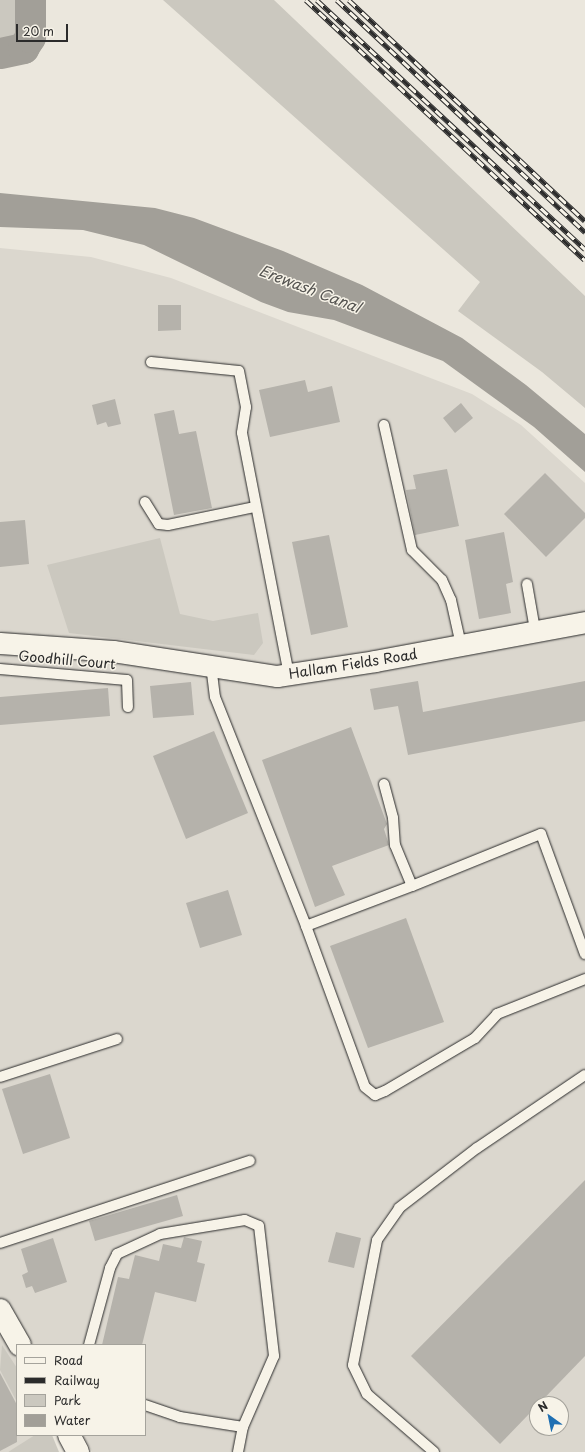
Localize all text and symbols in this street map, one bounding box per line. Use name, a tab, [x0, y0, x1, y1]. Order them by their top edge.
scale bar	[18, 16, 70, 42]
text: 20 m	[23, 22, 54, 40]
water label: Erewash Canal	[257, 260, 363, 316]
street label: Hallam Fields Road	[288, 646, 418, 682]
street label: Goodhill Court	[18, 647, 116, 673]
legend	[16, 1344, 146, 1436]
text: Road	[54, 1351, 83, 1369]
text: Railway	[54, 1371, 100, 1389]
text: Park	[54, 1391, 81, 1409]
north arrow	[529, 1396, 569, 1436]
text: N	[534, 1397, 551, 1416]
text: Water	[54, 1411, 90, 1429]

